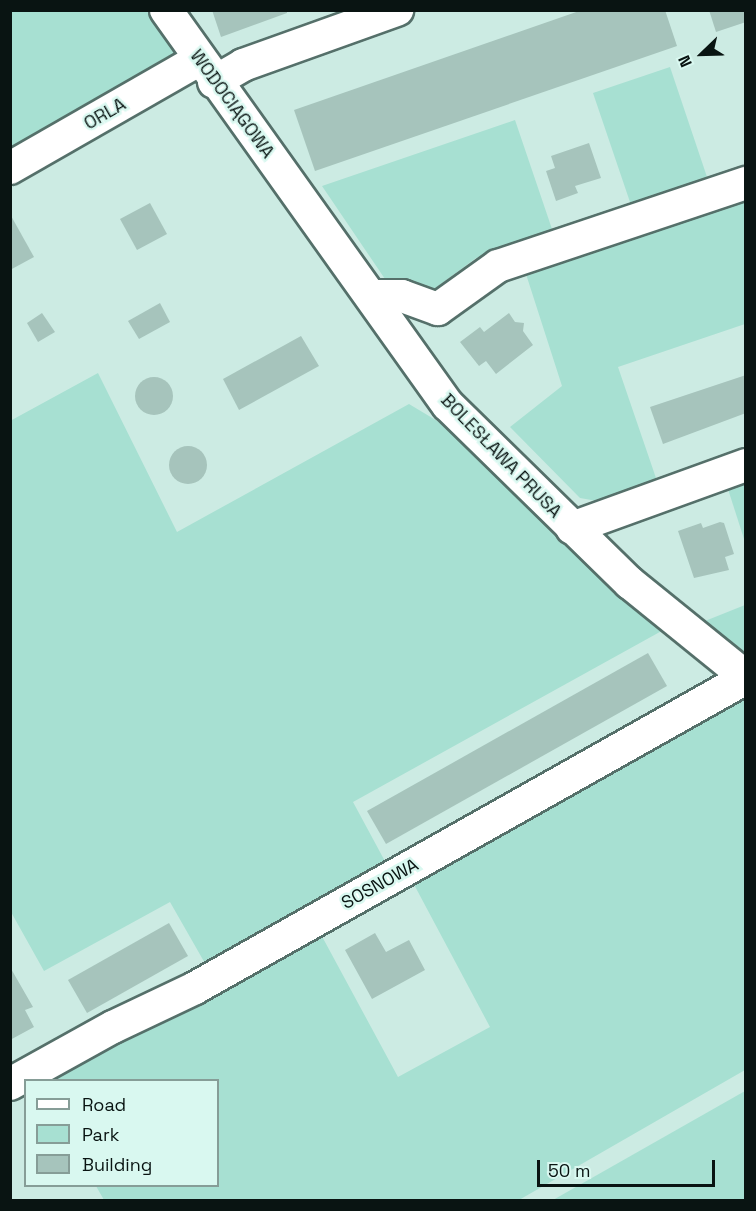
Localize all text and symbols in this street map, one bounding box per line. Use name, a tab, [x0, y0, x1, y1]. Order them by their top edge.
north arrow	[672, 24, 732, 84]
street label: WODOCIĄGOWA	[185, 46, 279, 162]
text: N	[673, 52, 697, 70]
street label: ORLA	[80, 94, 130, 134]
street label: BOLESŁAWA PRUSA	[436, 389, 566, 523]
street label: SOSNOWA	[338, 854, 422, 914]
legend	[24, 1079, 219, 1187]
text: Road	[82, 1093, 126, 1116]
text: Park	[82, 1123, 119, 1146]
scale bar	[540, 1148, 718, 1186]
text: Building	[82, 1153, 152, 1176]
text: 50 m	[548, 1159, 590, 1182]

